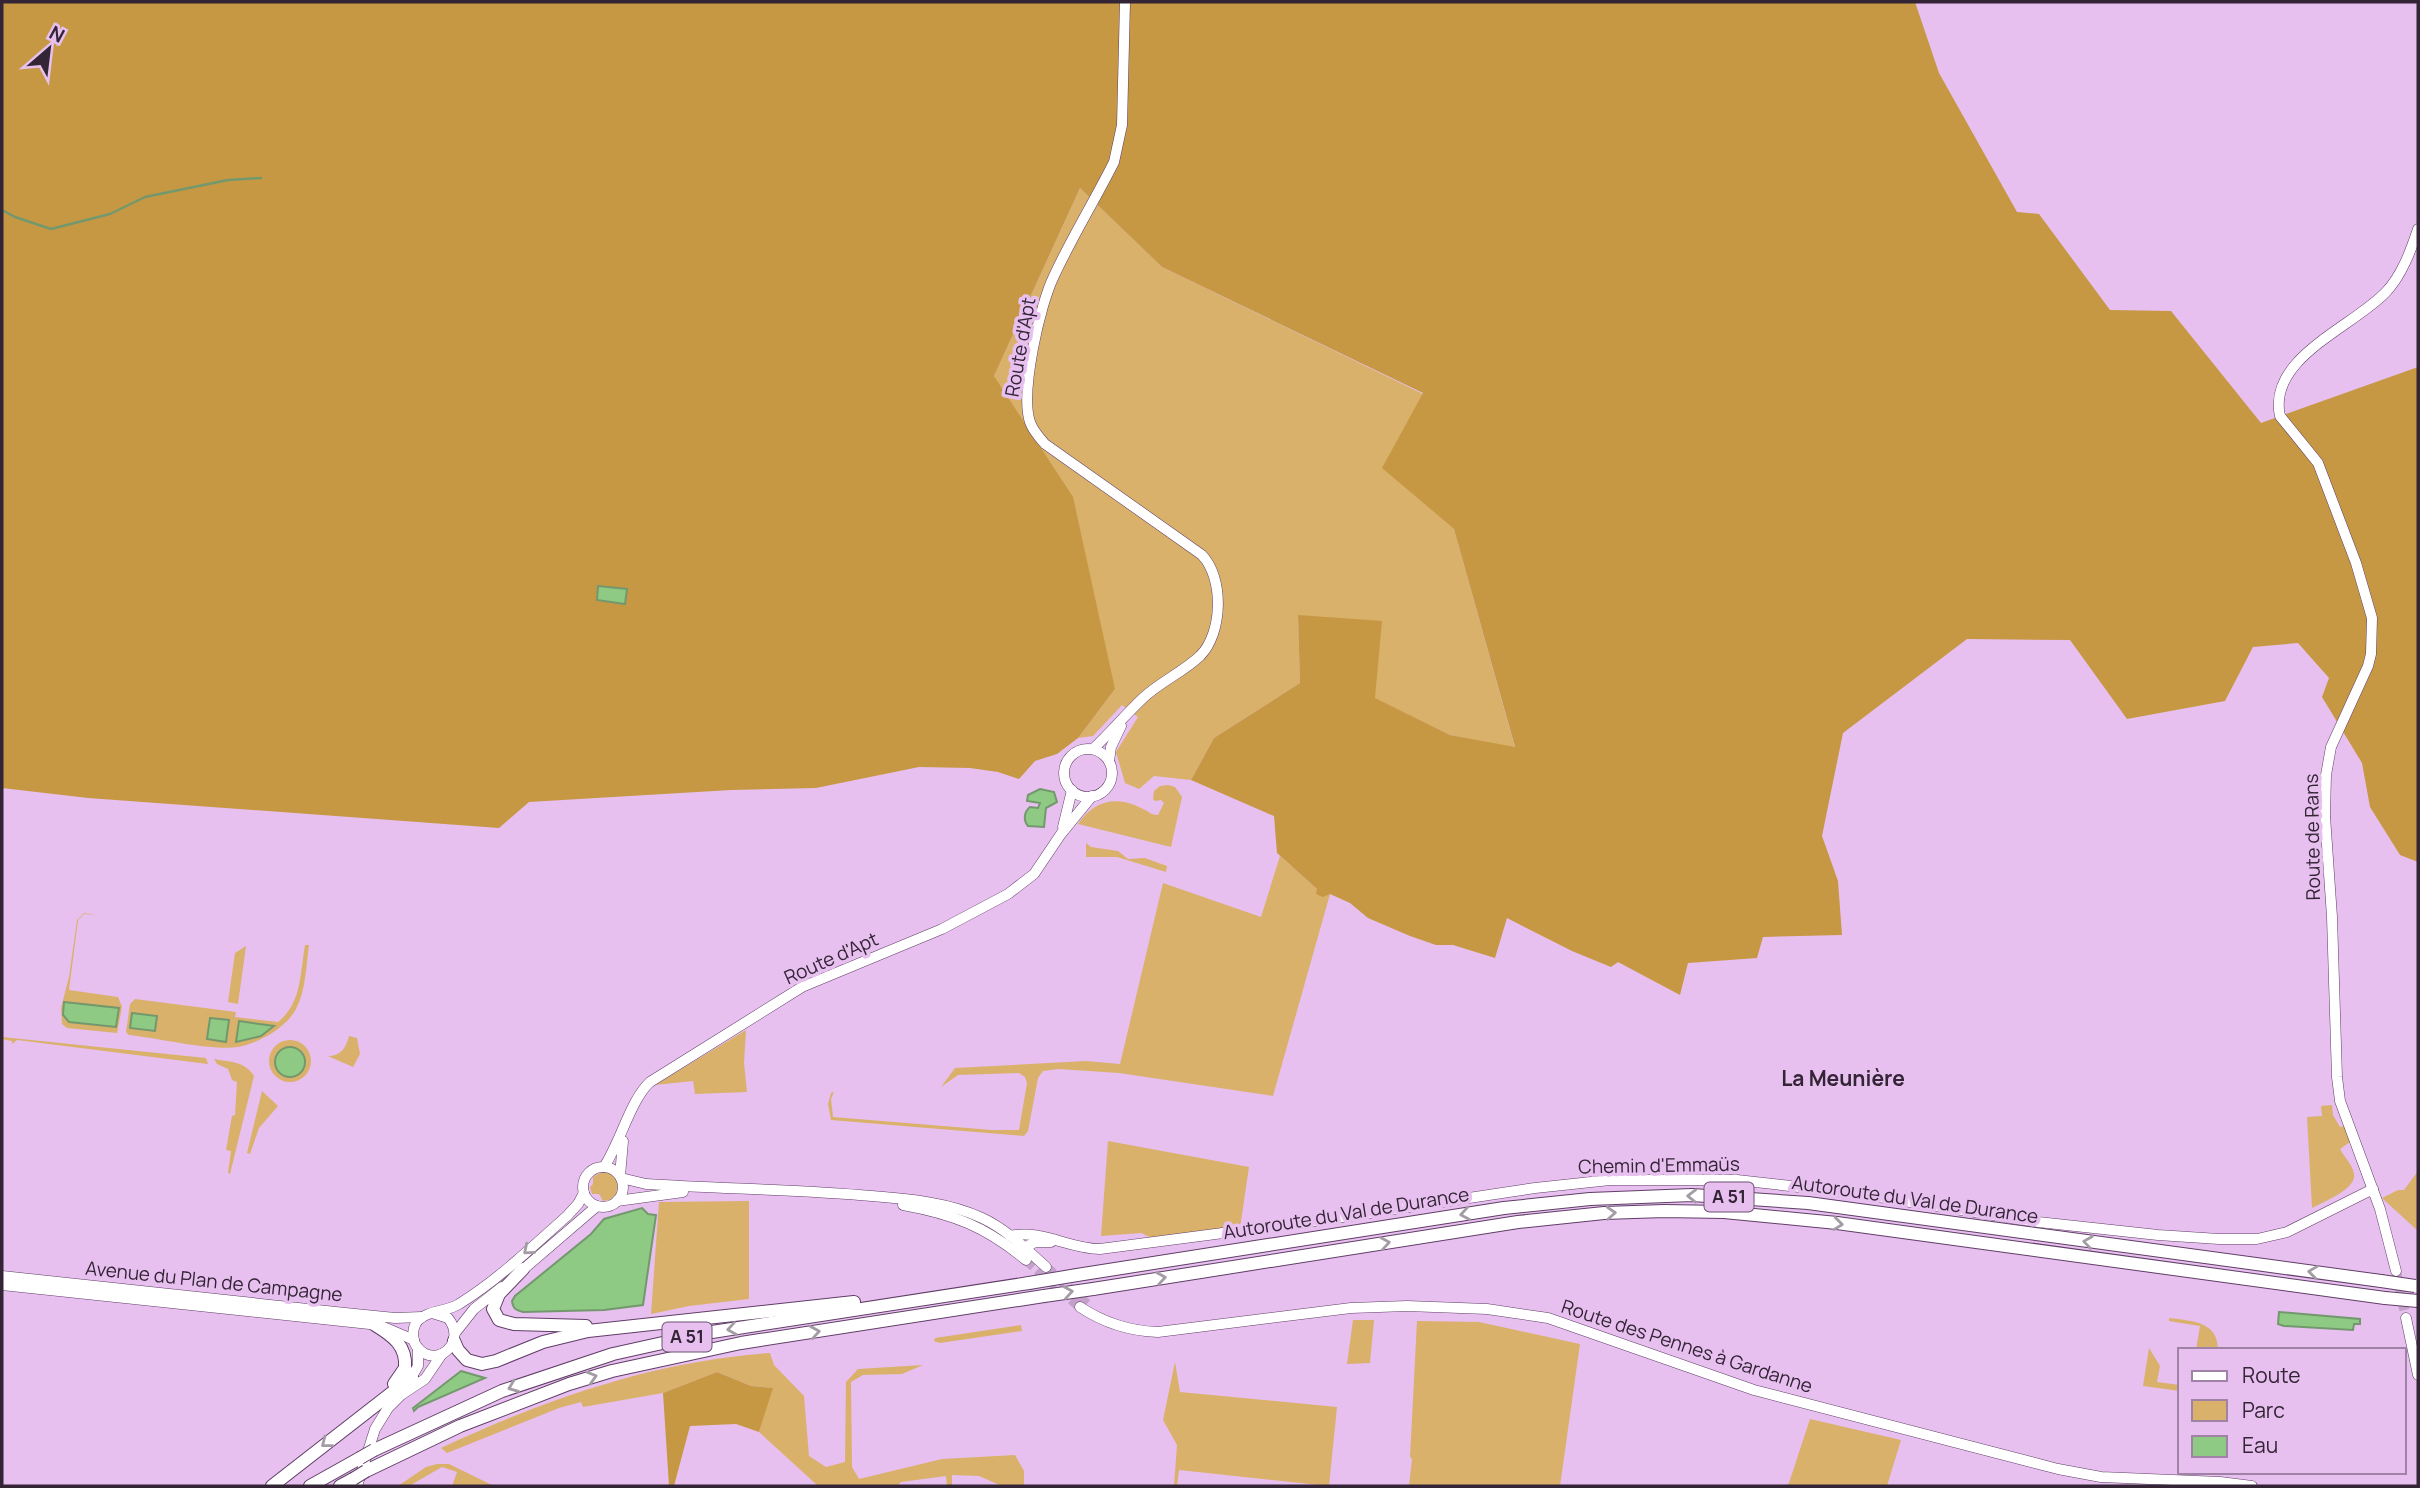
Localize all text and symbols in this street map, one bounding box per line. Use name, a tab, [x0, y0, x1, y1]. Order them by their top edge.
north arrow	[14, 14, 84, 84]
text: N	[45, 19, 69, 49]
street label: Route d'Apt	[998, 295, 1042, 399]
street label: Route de Rans	[2298, 773, 2326, 901]
street label: Route d'Apt	[780, 926, 882, 990]
district label: La Meunière	[1781, 1064, 1905, 1092]
street label: Chemin d'Emmaüs	[1578, 1151, 1740, 1179]
street label: Autoroute du Val de Durance	[1790, 1169, 2040, 1229]
street label: Autoroute du Val de Durance	[1221, 1181, 1471, 1245]
road number: A 51	[1704, 1182, 1754, 1212]
one-way arrow	[1686, 1188, 1697, 1203]
one-way arrow	[1459, 1206, 1471, 1221]
one-way arrow	[1606, 1206, 1617, 1221]
one-way arrow	[1832, 1216, 1843, 1231]
one-way arrow	[2082, 1235, 2094, 1250]
one-way arrow	[1379, 1236, 1391, 1251]
one-way arrow	[524, 1242, 537, 1254]
street label: Avenue du Plan de Campagne	[84, 1255, 344, 1307]
one-way arrow	[2307, 1265, 2319, 1280]
one-way arrow	[1155, 1271, 1167, 1286]
one-way arrow	[1062, 1285, 1074, 1300]
street label: Route des Pennes à Gardanne	[1558, 1293, 1816, 1399]
one-way arrow	[727, 1321, 738, 1336]
road number: A 51	[662, 1322, 712, 1352]
one-way arrow	[809, 1325, 821, 1340]
legend	[2178, 1348, 2406, 1474]
text: Route	[2242, 1361, 2300, 1389]
one-way arrow	[586, 1370, 598, 1385]
one-way arrow	[508, 1379, 520, 1393]
text: Parc	[2242, 1396, 2285, 1424]
text: Eau	[2242, 1431, 2278, 1459]
one-way arrow	[322, 1434, 334, 1447]

